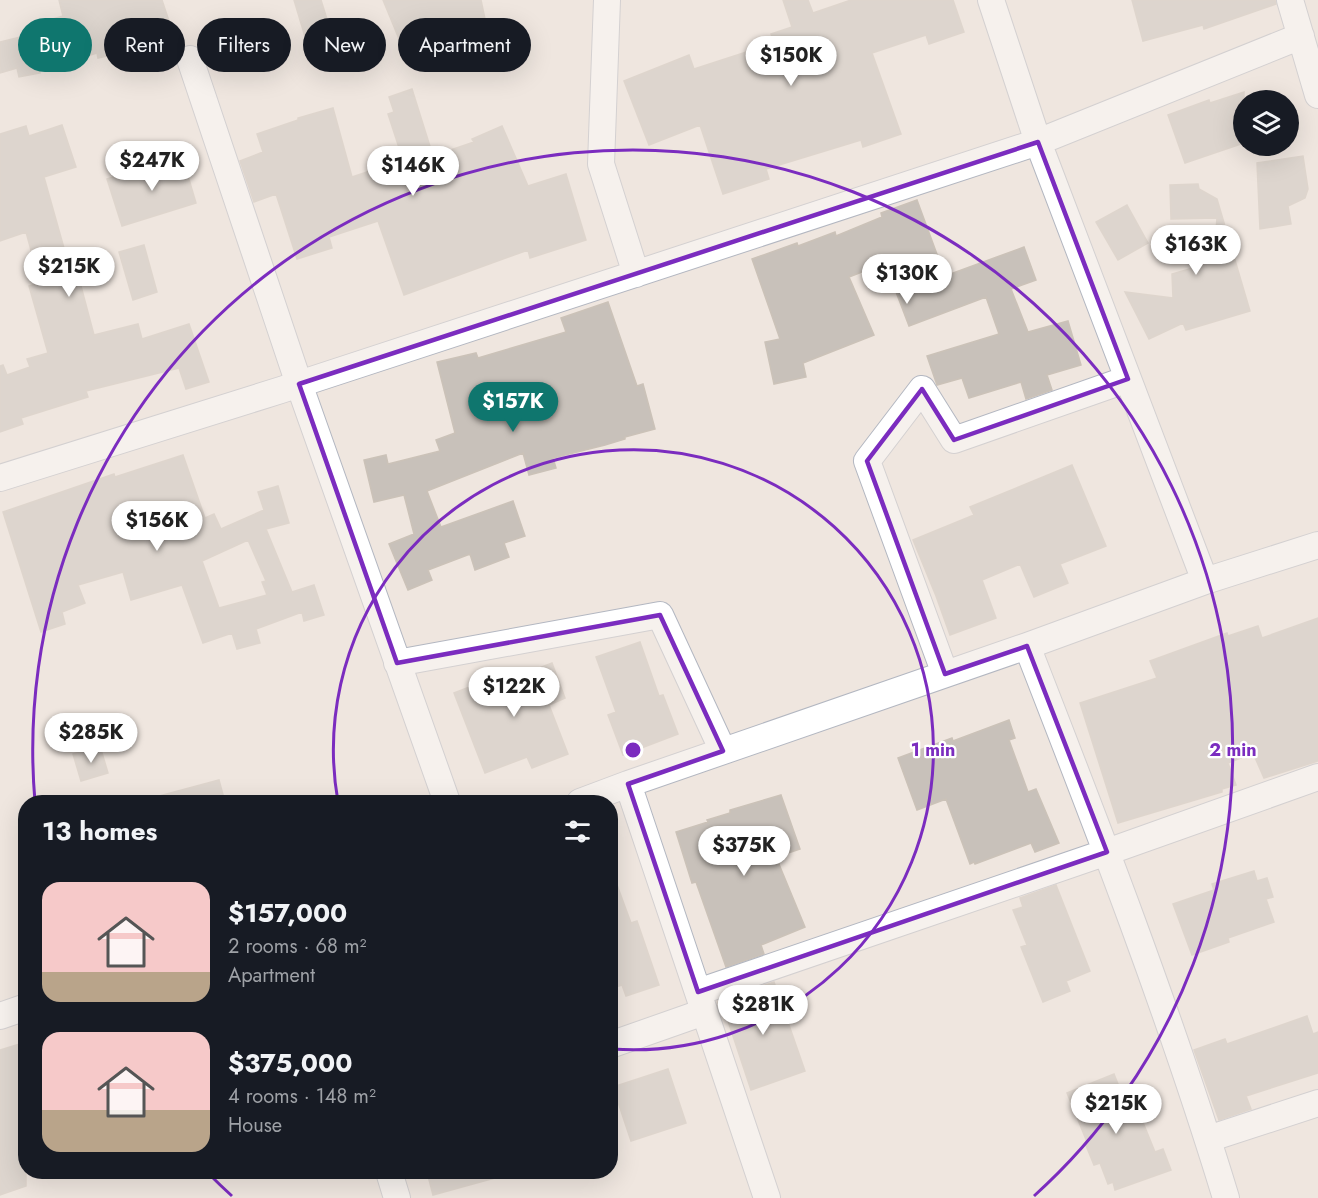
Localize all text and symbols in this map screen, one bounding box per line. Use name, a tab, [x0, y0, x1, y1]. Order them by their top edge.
chip: Buy	[18, 18, 92, 72]
chip: Rent	[104, 18, 185, 72]
chip: Filters	[197, 18, 291, 72]
chip: New	[303, 18, 386, 72]
chip: Apartment	[398, 18, 531, 72]
pin: $150K	[749, 36, 833, 87]
text: $150K	[760, 41, 822, 70]
map controls	[1233, 90, 1299, 156]
button: layers	[1233, 90, 1299, 156]
pin: $247K	[110, 141, 194, 192]
text: $247K	[119, 146, 185, 175]
pin: $146K	[371, 146, 455, 197]
text: $146K	[381, 151, 445, 180]
pin: $163K	[1154, 225, 1238, 276]
text: $163K	[1165, 230, 1227, 259]
pin: $215K	[27, 247, 111, 298]
text: $215K	[38, 252, 100, 281]
pin: $130K	[865, 254, 949, 305]
text: $130K	[876, 259, 938, 288]
pin: $157K	[471, 382, 555, 433]
text: $157K	[482, 387, 544, 416]
pin: $156K	[115, 501, 199, 552]
text: $156K	[126, 506, 188, 535]
pin: $122K	[472, 667, 556, 718]
text: $122K	[483, 672, 545, 701]
pin: $285K	[49, 713, 133, 764]
text: $285K	[59, 718, 123, 747]
text: 1 min	[911, 737, 955, 763]
text: 2 min	[1209, 737, 1257, 763]
centre of rings	[623, 740, 643, 760]
text: 13 homes	[42, 812, 157, 850]
icon: filters	[561, 815, 594, 848]
pin: $375K	[702, 826, 786, 877]
text: $375K	[712, 831, 776, 860]
text: $157,000	[228, 894, 347, 932]
icon: home	[90, 906, 162, 978]
text: 2 rooms · 68 m²	[228, 932, 366, 961]
text: Apartment	[228, 961, 315, 990]
pin: $281K	[721, 985, 805, 1036]
text: $281K	[732, 990, 794, 1019]
text: $375,000	[228, 1044, 352, 1082]
icon: home	[90, 1056, 162, 1128]
text: 4 rooms · 148 m²	[228, 1082, 376, 1111]
pin: $215K	[1074, 1084, 1158, 1135]
text: $215K	[1085, 1089, 1147, 1118]
text: House	[228, 1111, 282, 1140]

